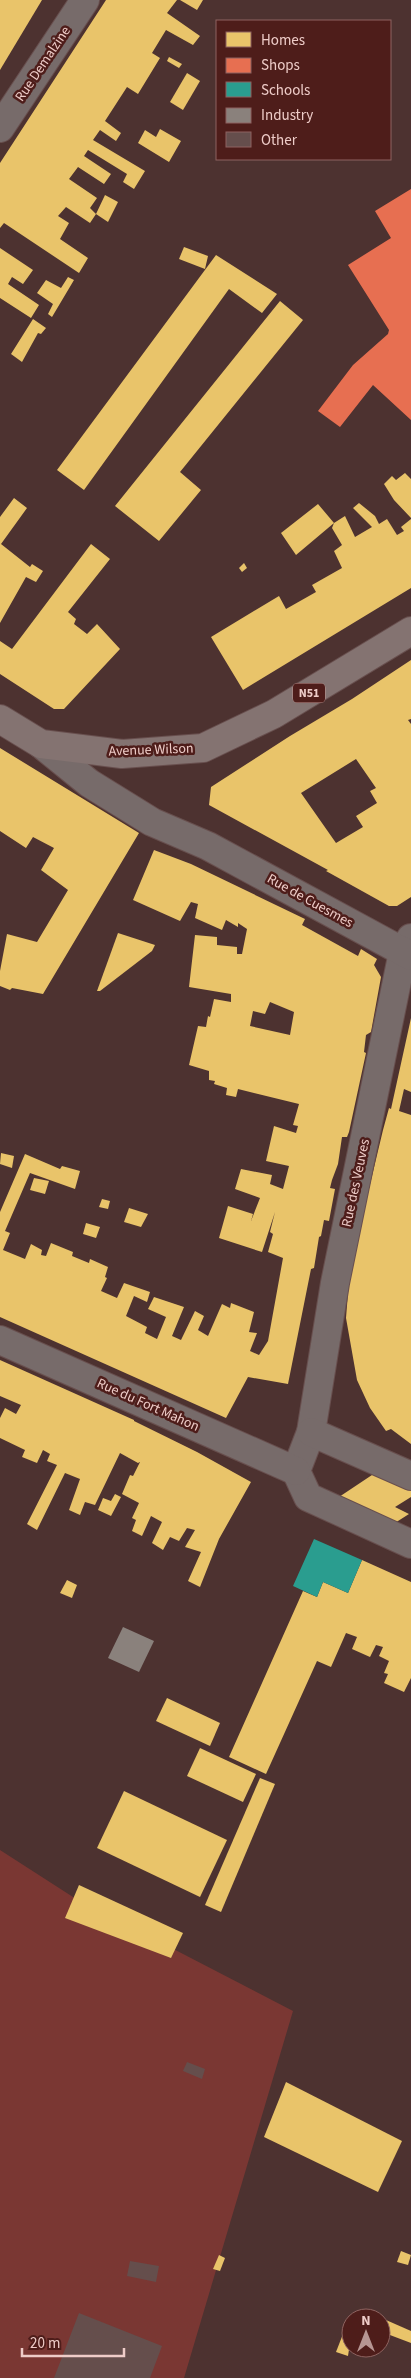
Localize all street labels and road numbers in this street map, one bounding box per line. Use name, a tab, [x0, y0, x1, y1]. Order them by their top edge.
street label: Rue Demalzine	[10, 22, 76, 106]
road number: N51	[293, 684, 325, 702]
street label: Avenue Wilson	[108, 739, 194, 761]
street label: Rue de Cuesmes	[263, 869, 357, 933]
street label: Rue des Veuves	[337, 1137, 375, 1229]
street label: Rue du Fort Mahon	[94, 1373, 202, 1437]

